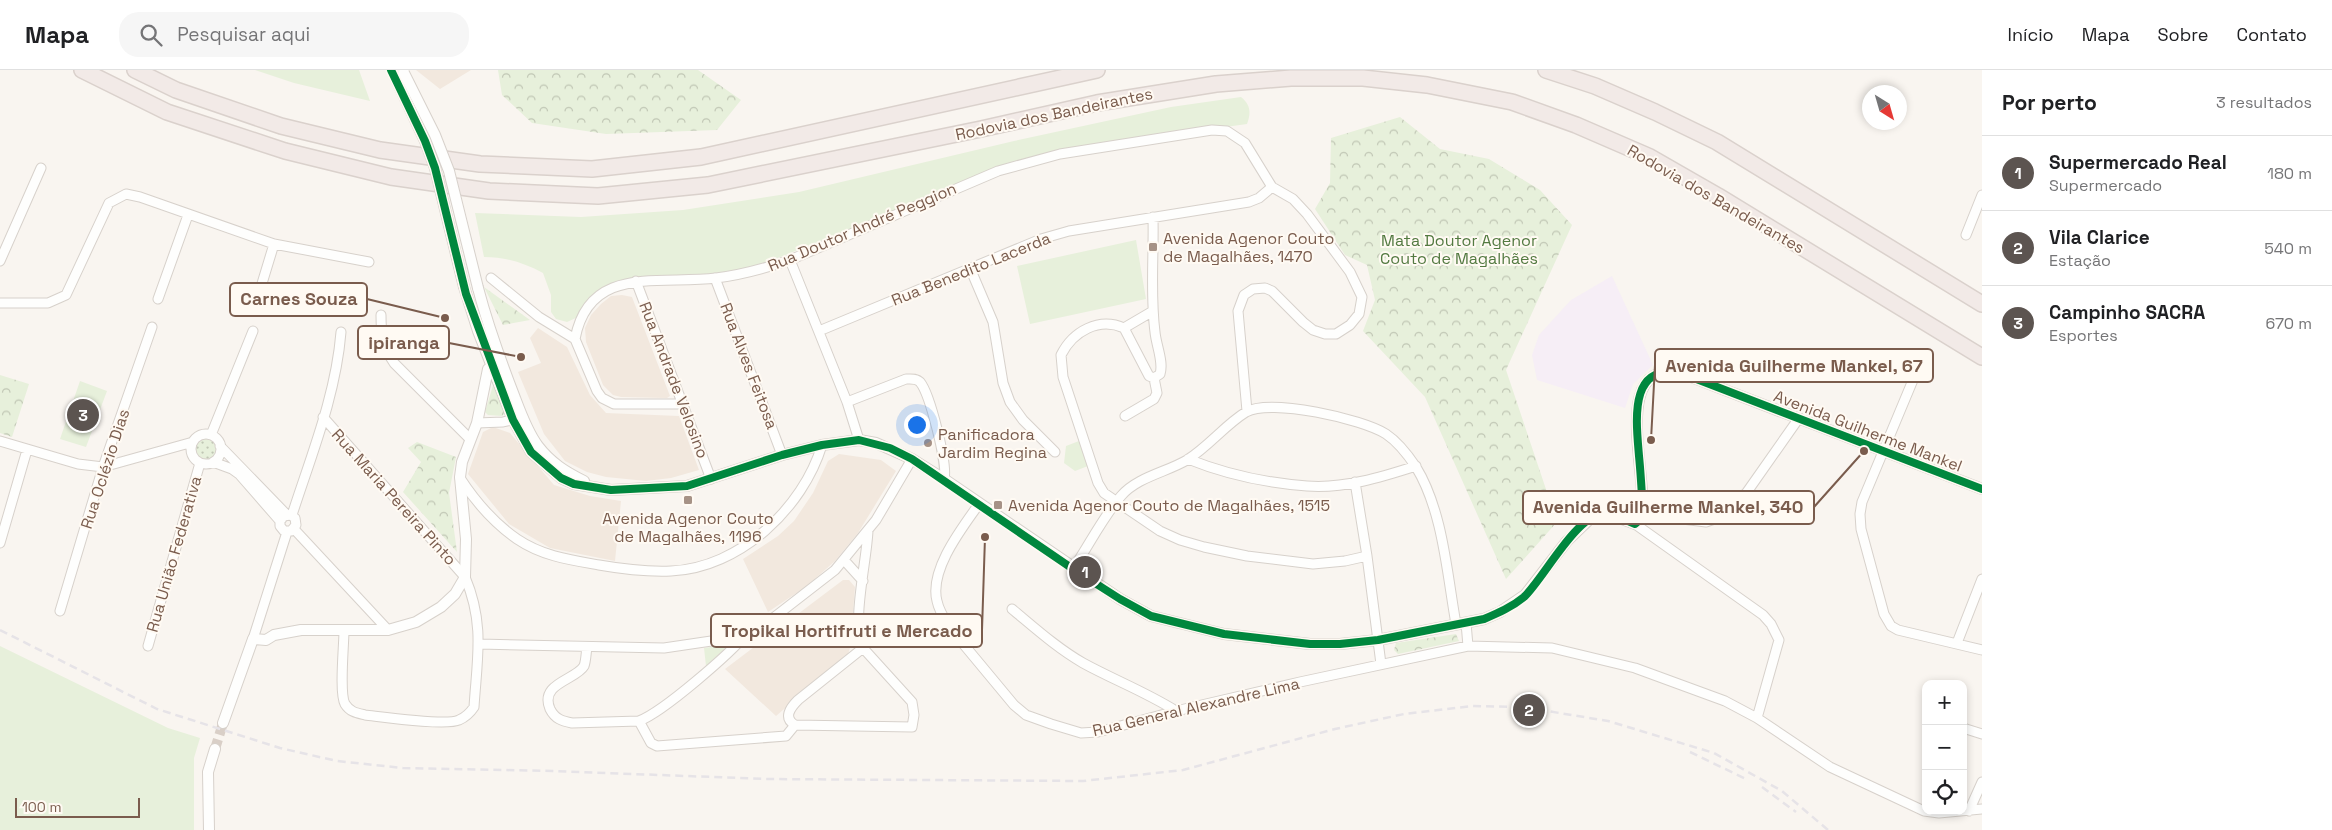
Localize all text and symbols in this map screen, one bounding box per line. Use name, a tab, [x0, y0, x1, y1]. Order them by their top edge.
search box	[119, 12, 469, 57]
text: Mapa	[25, 19, 89, 50]
icon: search	[137, 21, 165, 49]
text: Pesquisar aqui	[177, 22, 310, 47]
text: Início	[2008, 23, 2054, 46]
text: Mapa	[2082, 23, 2130, 46]
text: Sobre	[2158, 23, 2208, 46]
text: Contato	[2236, 23, 2307, 46]
street label: Rodovia dos Bandeirantes	[953, 83, 1155, 145]
north arrow	[1862, 85, 1907, 130]
text: Por perto	[2002, 89, 2097, 116]
text: 3 resultados	[2216, 92, 2312, 113]
street label: Rodovia dos Bandeirantes	[1624, 140, 1808, 258]
text: Supermercado Real	[2049, 150, 2227, 175]
text: 1	[2014, 163, 2022, 184]
text: 180 m	[2267, 163, 2312, 184]
text: Supermercado	[2049, 175, 2162, 196]
street label: Rua Doutor André Peggion	[765, 178, 959, 276]
text: Vila Clarice	[2049, 225, 2150, 250]
street label: Rua Benedito Lacerda	[888, 227, 1054, 311]
place label: Avenida Agenor Couto de Magalhães, 1470	[1163, 228, 1334, 267]
park label: Mata Doutor Agenor Couto de Magalhães	[1380, 230, 1538, 269]
text: 2	[2013, 238, 2023, 259]
text: 540 m	[2264, 238, 2312, 259]
marker: Avenida Agenor Couto de Magalhães, 1470	[1147, 241, 1159, 253]
text: Estação	[2049, 250, 2111, 271]
callout: Carnes Souza	[230, 283, 367, 316]
text: Carnes Souza	[240, 287, 358, 310]
street label: Rua Andrade Velosino	[634, 299, 714, 461]
street label: Rua Alves Feitosa	[715, 300, 783, 432]
text: Campinho SACRA	[2049, 300, 2205, 325]
text: 3	[2013, 313, 2023, 334]
text: 670 m	[2265, 313, 2312, 334]
text: Esportes	[2049, 325, 2118, 346]
callout: ipiranga	[358, 326, 449, 359]
text: ipiranga	[368, 331, 440, 354]
callout: Avenida Guilherme Mankel, 67	[1655, 349, 1933, 382]
text: Avenida Guilherme Mankel, 67	[1665, 354, 1923, 377]
street label: Avenida Guilherme Mankel	[1771, 385, 1965, 477]
pin: 3	[67, 396, 99, 434]
street label: Rua Oclézio Dias	[76, 406, 134, 532]
your location	[904, 412, 930, 438]
street label: Rua Maria Pereira Pinto	[327, 424, 461, 570]
place label: Panificadora Jardim Regina	[938, 424, 1047, 463]
marker: Panificadora Jardim Regina	[922, 437, 934, 449]
street label: Rua União Federativa	[142, 473, 206, 635]
callout: Avenida Guilherme Mankel, 340	[1523, 491, 1814, 524]
marker: Avenida Agenor Couto de Magalhães, 1196	[682, 494, 694, 506]
place label: Avenida Agenor Couto de Magalhães, 1515	[1008, 495, 1330, 516]
text: Avenida Guilherme Mankel, 340	[1533, 495, 1803, 518]
marker: Avenida Agenor Couto de Magalhães, 1515	[992, 499, 1004, 511]
place label: Avenida Agenor Couto de Magalhães, 1196	[602, 508, 774, 547]
pin: 1	[1069, 553, 1101, 591]
callout: Tropikal Hortifruti e Mercado	[711, 614, 982, 647]
text: Tropikal Hortifruti e Mercado	[721, 619, 973, 642]
street label: Rua General Alexandre Lima	[1090, 673, 1302, 741]
map controls	[1922, 680, 1967, 815]
button: +	[1922, 680, 1967, 725]
pin: 2	[1513, 691, 1545, 729]
button: −	[1922, 725, 1967, 770]
button: locate	[1922, 770, 1967, 815]
scale bar	[15, 795, 140, 818]
text: 100 m	[22, 798, 61, 816]

